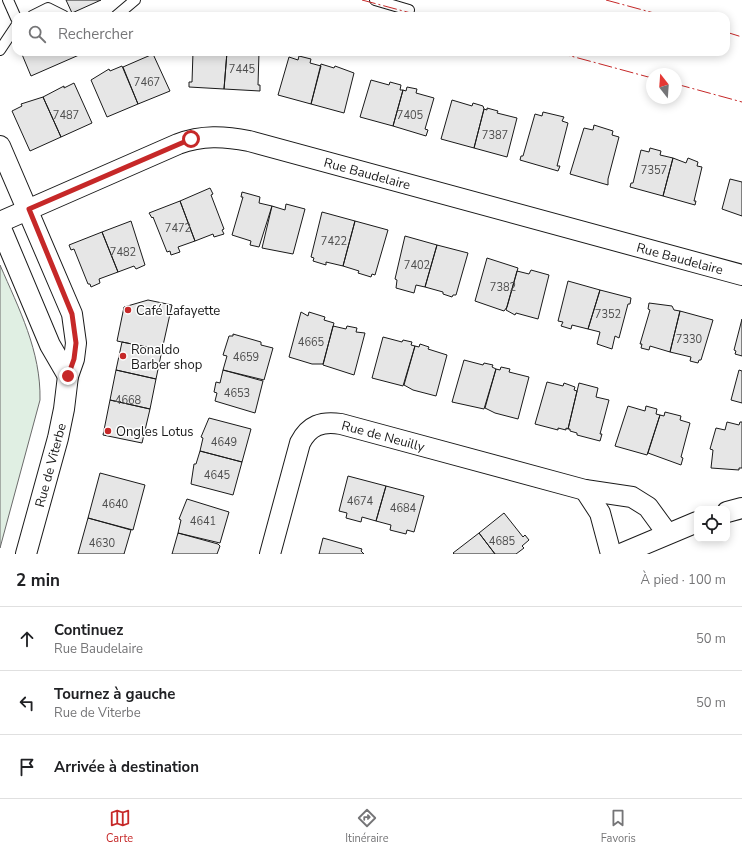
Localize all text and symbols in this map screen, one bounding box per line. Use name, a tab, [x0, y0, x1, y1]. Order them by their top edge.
search box	[12, 12, 730, 56]
icon: search	[26, 23, 48, 45]
text: Rechercher	[58, 24, 133, 44]
house number: 7445	[229, 62, 256, 77]
north arrow	[646, 68, 682, 104]
house number: 7467	[134, 75, 160, 90]
house number: 7487	[53, 108, 79, 123]
house number: 7405	[397, 108, 424, 123]
house number: 7387	[482, 128, 508, 143]
route start	[182, 130, 200, 148]
street label: Rue Baudelaire	[322, 154, 412, 195]
house number: 7357	[641, 163, 667, 178]
house number: 7472	[165, 221, 191, 236]
house number: 7422	[321, 234, 347, 249]
street label: Rue Baudelaire	[634, 239, 725, 279]
house number: 7482	[110, 245, 136, 260]
house number: 7402	[404, 258, 430, 273]
house number: 7382	[490, 280, 516, 295]
place label: Café Lafayette	[136, 302, 220, 320]
marker: Café Lafayette	[123, 305, 133, 315]
house number: 7352	[595, 307, 621, 322]
house number: 7330	[676, 332, 703, 347]
house number: 4665	[298, 335, 325, 350]
place label: Ronaldo Barber shop	[131, 341, 202, 374]
house number: 4659	[233, 350, 259, 365]
marker: Ronaldo Barber shop	[118, 351, 128, 361]
route end	[59, 367, 77, 385]
house number: 4653	[224, 386, 250, 401]
house number: 4668	[115, 393, 142, 408]
street label: Rue de Neuilly	[340, 417, 427, 456]
street label: Rue de Viterbe	[31, 421, 71, 509]
place label: Ongles Lotus	[116, 423, 194, 441]
marker: Ongles Lotus	[103, 426, 113, 436]
house number: 4649	[211, 435, 237, 450]
house number: 4645	[204, 468, 231, 483]
house number: 4674	[347, 494, 374, 509]
house number: 4640	[102, 497, 129, 512]
house number: 4684	[390, 501, 417, 516]
map controls	[694, 506, 730, 542]
button: locate	[694, 506, 730, 542]
house number: 4641	[190, 514, 216, 529]
house number: 4685	[489, 534, 516, 549]
house number: 4630	[89, 536, 116, 551]
text: 2 min	[16, 569, 60, 592]
text: À pied · 100 m	[641, 571, 726, 589]
text: Continuez	[54, 620, 123, 640]
icon: ahead	[16, 628, 38, 650]
text: 50 m	[696, 630, 726, 648]
text: Rue Baudelaire	[54, 640, 143, 658]
text: Tournez à gauche	[54, 684, 176, 704]
icon: left	[16, 692, 38, 714]
text: 50 m	[696, 694, 726, 712]
text: Rue de Viterbe	[54, 704, 141, 722]
icon: arrive	[16, 756, 38, 778]
text: Arrivée à destination	[54, 757, 199, 777]
tab: Carte	[106, 807, 133, 846]
tab: Itinéraire	[345, 807, 389, 846]
tab: Favoris	[601, 807, 636, 846]

